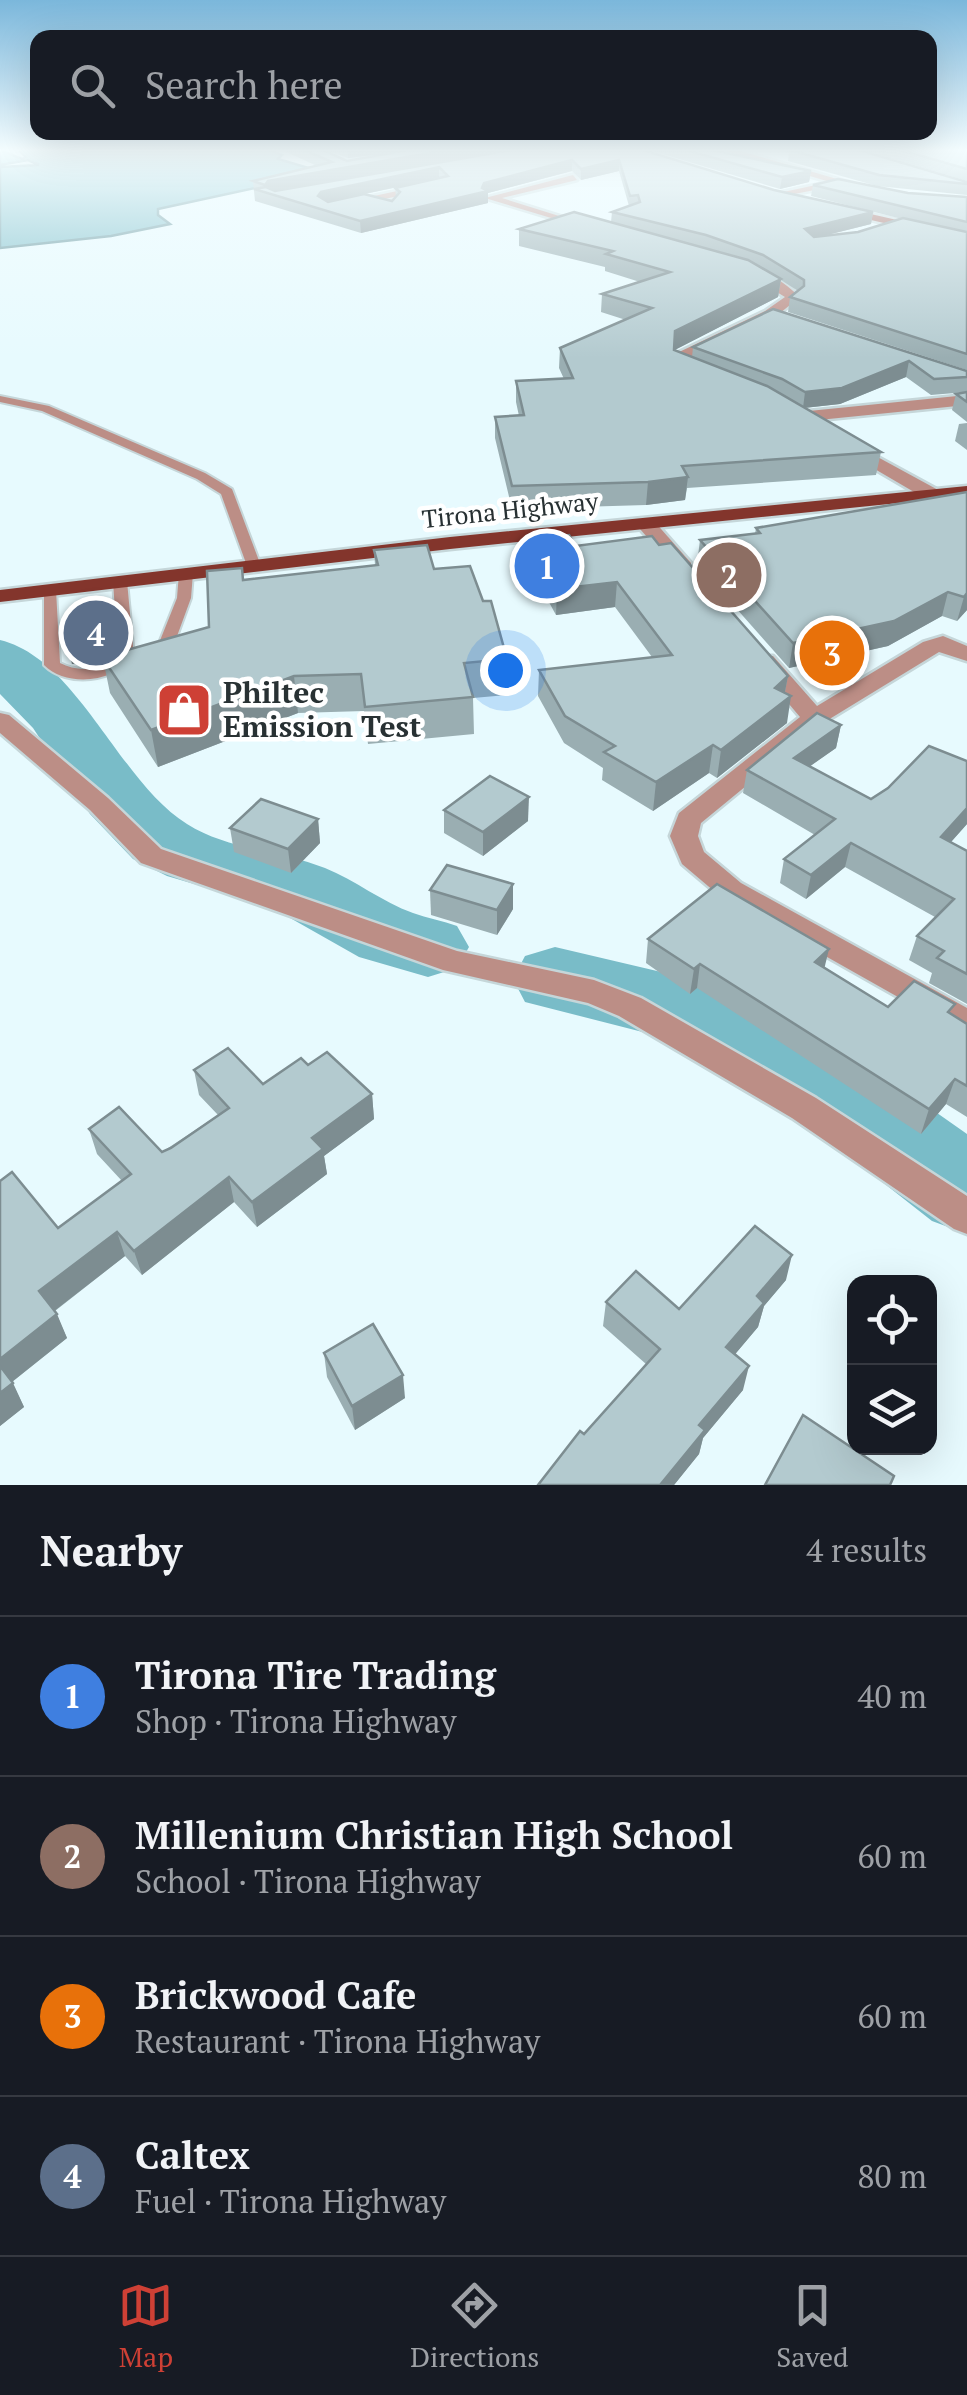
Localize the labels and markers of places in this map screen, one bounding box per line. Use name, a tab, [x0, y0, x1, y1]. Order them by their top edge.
pin: 1	[514, 528, 580, 604]
pin: 2	[696, 538, 762, 612]
pin: 4	[64, 596, 128, 670]
pin: 3	[800, 616, 864, 690]
place label: Philtec Emission Test	[223, 672, 421, 746]
shop icon: Philtec Emission Test	[154, 680, 214, 740]

